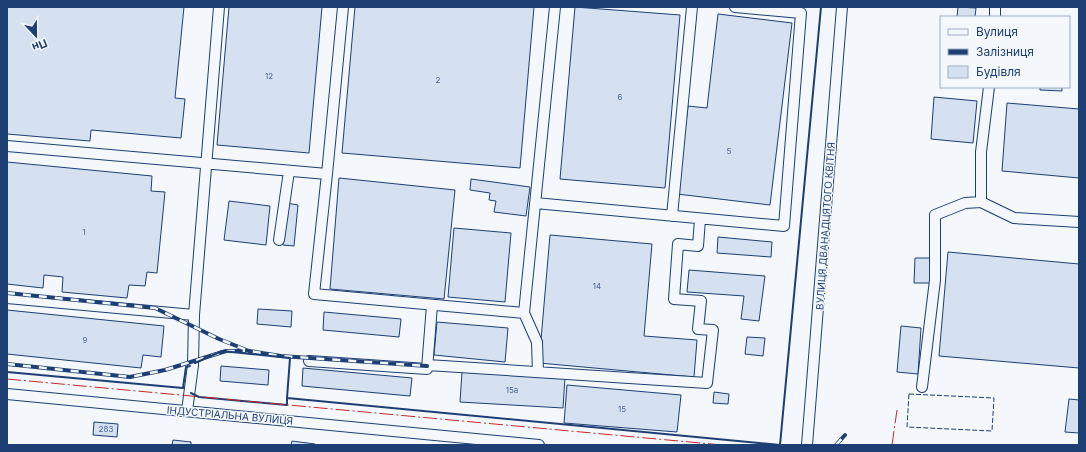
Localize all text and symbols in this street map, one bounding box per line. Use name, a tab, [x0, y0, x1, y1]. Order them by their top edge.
north arrow	[16, 16, 56, 56]
legend	[940, 16, 1070, 88]
text: Вулиця	[976, 24, 1018, 39]
text: Пн	[30, 36, 49, 55]
text: Залізниця	[976, 44, 1034, 59]
text: Будівля	[976, 64, 1021, 79]
house number: 12	[265, 71, 273, 81]
house number: 2	[436, 75, 441, 85]
house number: 6	[618, 92, 623, 102]
street label: ВУЛИЦЯ ДВАНАДЦЯТОГО КВІТНЯ	[813, 142, 837, 310]
house number: 5	[727, 146, 732, 156]
house number: 1	[82, 227, 86, 237]
house number: 14	[593, 281, 601, 291]
house number: 9	[83, 335, 88, 345]
house number: 15а	[506, 385, 518, 395]
street label: ІНДУСТРІАЛЬНА ВУЛИЦЯ	[166, 404, 294, 426]
house number: 15	[618, 404, 626, 414]
house number: 283	[99, 424, 113, 434]

